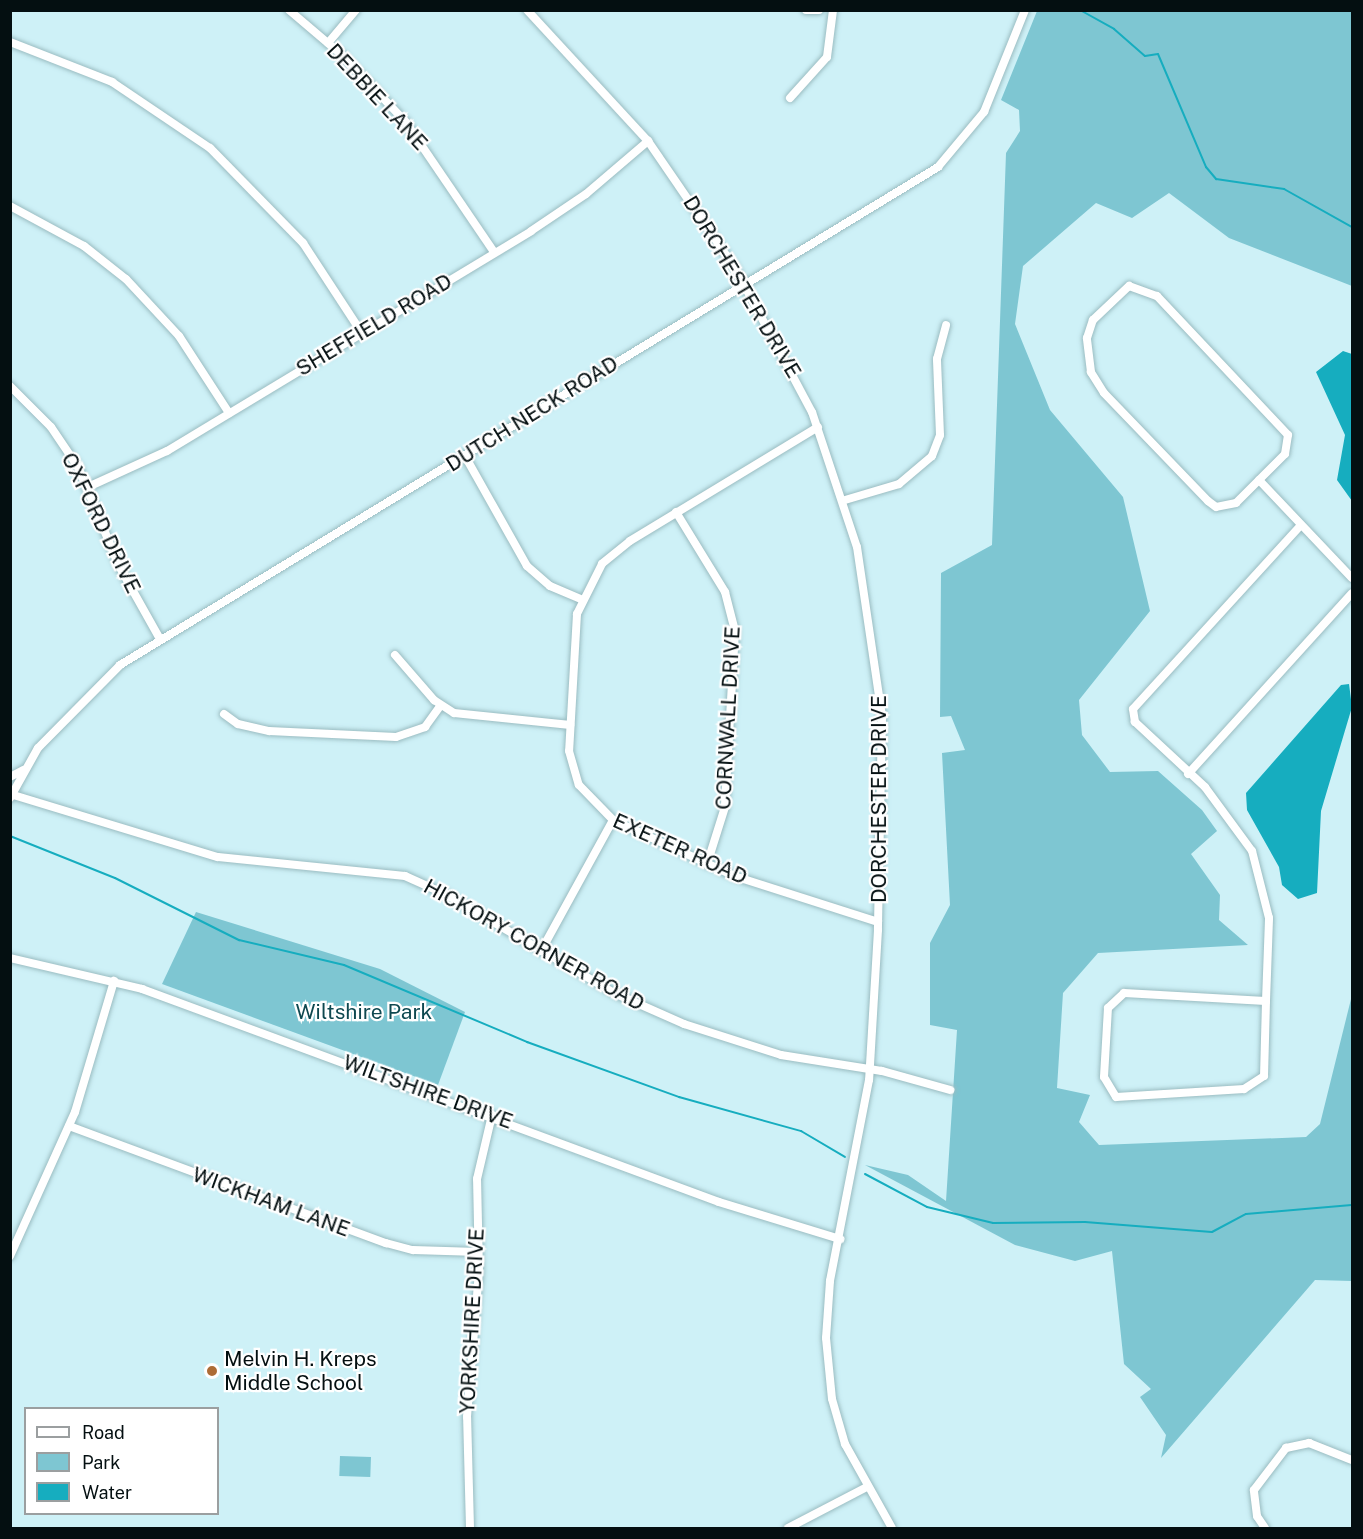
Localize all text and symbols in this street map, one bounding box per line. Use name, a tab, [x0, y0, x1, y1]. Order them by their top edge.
street label: DEBBIE LANE	[321, 39, 433, 155]
street label: DORCHESTER DRIVE	[678, 191, 806, 383]
street label: SHEFFIELD ROAD	[292, 269, 456, 381]
street label: DUTCH NECK ROAD	[441, 351, 623, 477]
street label: OXFORD DRIVE	[56, 449, 146, 597]
street label: CORNWALL DRIVE	[711, 626, 745, 810]
street label: DORCHESTER DRIVE	[866, 695, 892, 903]
street label: EXETER ROAD	[609, 808, 751, 890]
street label: HICKORY CORNER ROAD	[419, 874, 649, 1016]
park label: Wiltshire Park	[296, 999, 432, 1025]
street label: WILTSHIRE DRIVE	[340, 1050, 516, 1134]
street label: WICKHAM LANE	[189, 1162, 353, 1242]
street label: YORKSHIRE DRIVE	[455, 1228, 489, 1414]
place label: Melvin H. Kreps Middle School	[224, 1346, 377, 1396]
marker: Melvin H. Kreps Middle School	[205, 1364, 219, 1378]
legend	[24, 1407, 219, 1515]
text: Road	[82, 1422, 125, 1443]
text: Park	[82, 1452, 120, 1473]
text: Water	[82, 1482, 132, 1503]

